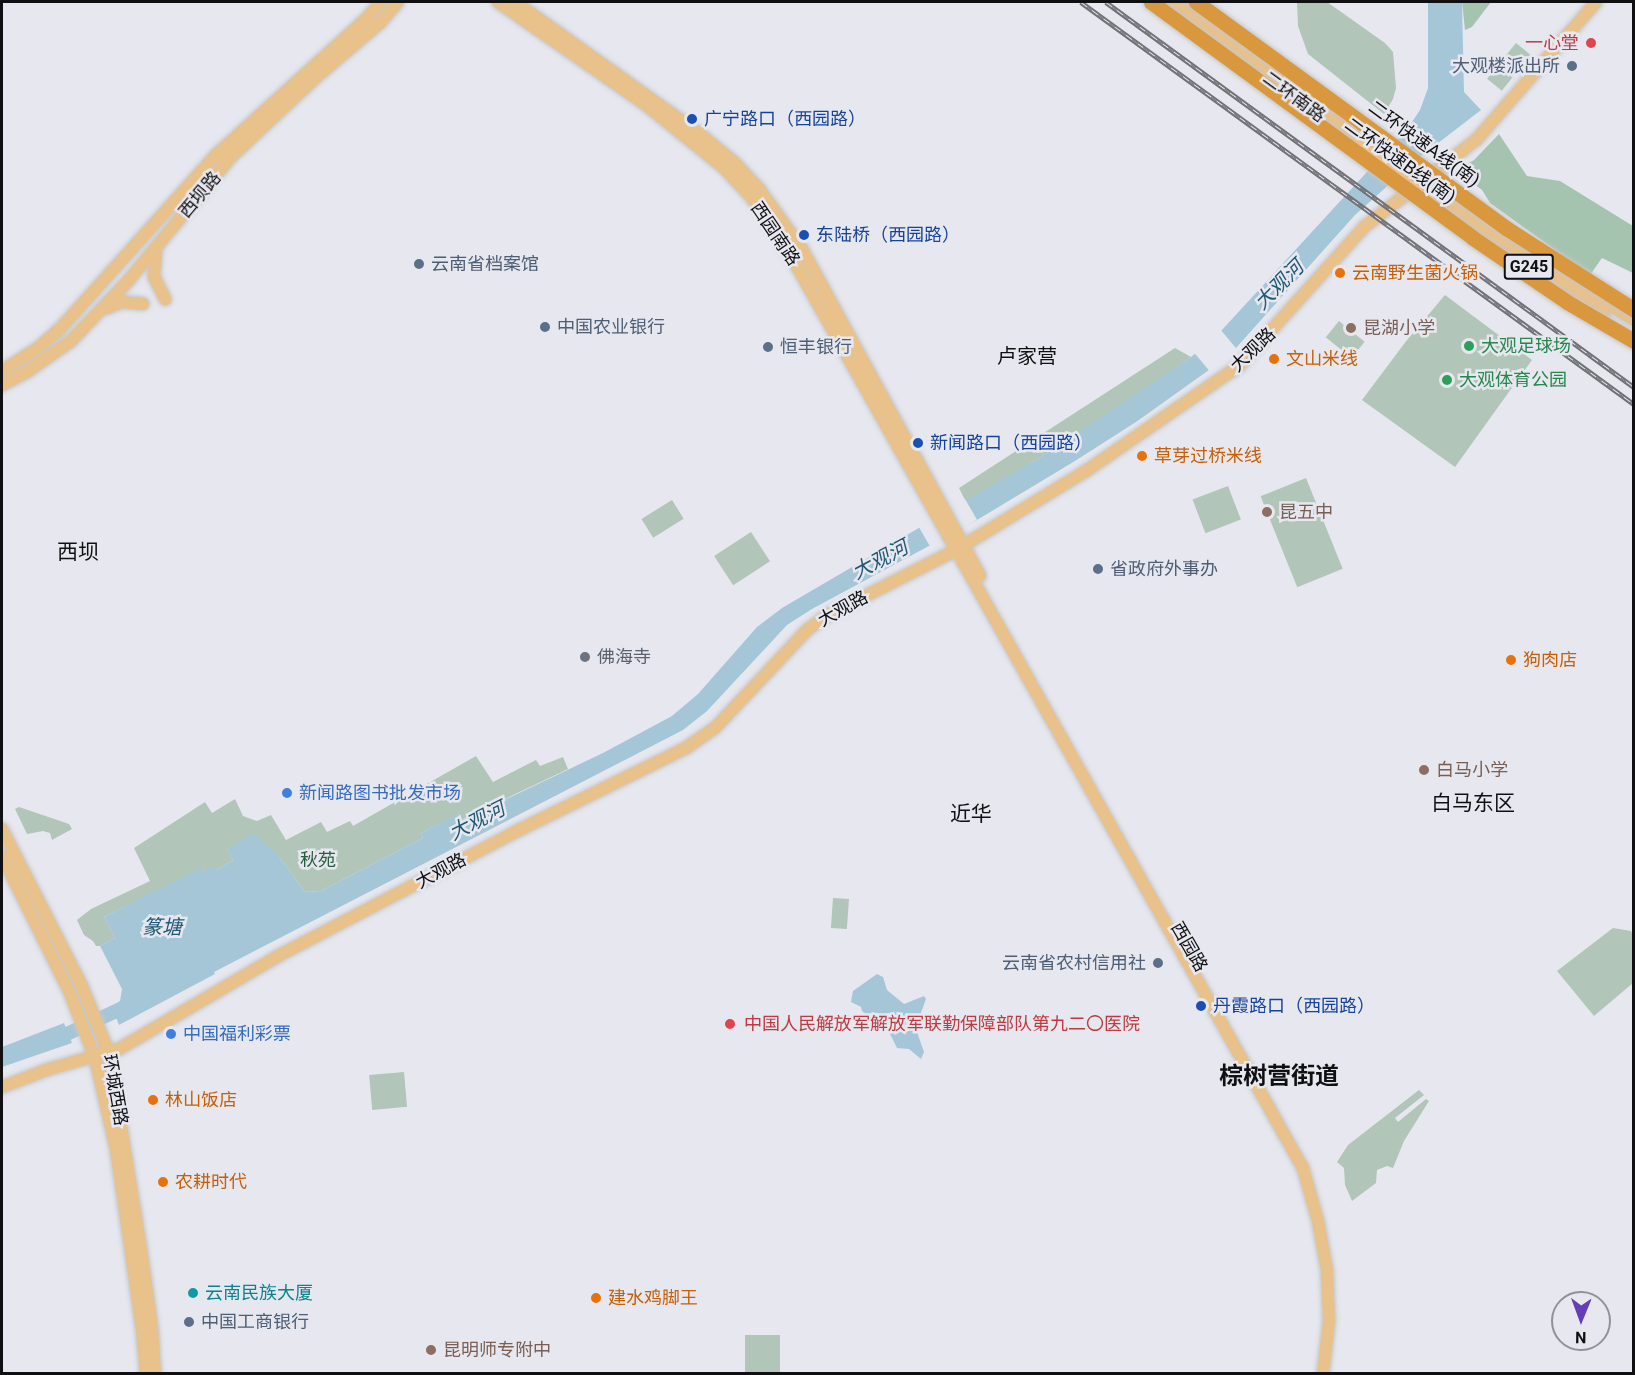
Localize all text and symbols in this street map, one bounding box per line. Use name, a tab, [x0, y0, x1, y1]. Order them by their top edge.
place label: 一心堂	[1525, 32, 1579, 54]
marker: 一心堂	[1584, 36, 1598, 50]
place label: 大观楼派出所	[1452, 55, 1560, 77]
marker: 大观楼派出所	[1565, 59, 1579, 73]
street label: 二环南路	[1259, 67, 1329, 127]
street label: 二环快速A线(南)	[1364, 96, 1484, 192]
place label: 广宁路口（西园路）	[704, 108, 866, 130]
marker: 广宁路口（西园路）	[685, 112, 699, 126]
street label: 二环快速B线(南)	[1340, 114, 1460, 208]
street label: 西坝路	[174, 167, 226, 223]
street label: 西园南路	[746, 198, 804, 270]
place label: 东陆桥（西园路）	[816, 224, 960, 246]
marker: 东陆桥（西园路）	[797, 228, 811, 242]
place label: 云南省档案馆	[431, 253, 539, 275]
road number: G245	[1504, 254, 1555, 280]
water label: 大观河	[1249, 255, 1309, 315]
marker: 云南省档案馆	[412, 257, 426, 271]
place label: 云南野生菌火锅	[1352, 262, 1478, 284]
marker: 云南野生菌火锅	[1333, 266, 1347, 280]
place label: 中国农业银行	[557, 316, 665, 338]
place label: 昆湖小学	[1363, 317, 1435, 339]
marker: 中国农业银行	[538, 320, 552, 334]
marker: 昆湖小学	[1344, 321, 1358, 335]
street label: 大观路	[1226, 323, 1280, 377]
place label: 大观足球场	[1481, 335, 1571, 357]
place label: 恒丰银行	[780, 336, 852, 358]
marker: 大观足球场	[1462, 339, 1476, 353]
marker: 恒丰银行	[761, 340, 775, 354]
district label: 卢家营	[997, 344, 1057, 368]
place label: 文山米线	[1286, 348, 1358, 370]
marker: 文山米线	[1267, 352, 1281, 366]
place label: 大观体育公园	[1459, 369, 1567, 391]
marker: 大观体育公园	[1440, 373, 1454, 387]
place label: 新闻路口（西园路）	[930, 432, 1092, 454]
marker: 新闻路口（西园路）	[911, 436, 925, 450]
place label: 草芽过桥米线	[1154, 445, 1262, 467]
marker: 草芽过桥米线	[1135, 449, 1149, 463]
place label: 昆五中	[1279, 501, 1333, 523]
marker: 昆五中	[1260, 505, 1274, 519]
water label: 大观河	[848, 535, 912, 585]
district label: 西坝	[57, 539, 99, 565]
place label: 省政府外事办	[1110, 558, 1218, 580]
marker: 省政府外事办	[1091, 562, 1105, 576]
street label: 大观路	[814, 586, 872, 632]
place label: 佛海寺	[597, 646, 651, 668]
place label: 狗肉店	[1523, 649, 1577, 671]
marker: 佛海寺	[578, 650, 592, 664]
marker: 狗肉店	[1504, 653, 1518, 667]
place label: 白马小学	[1436, 759, 1508, 781]
marker: 白马小学	[1417, 763, 1431, 777]
place label: 新闻路图书批发市场	[299, 782, 461, 804]
marker: 新闻路图书批发市场	[280, 786, 294, 800]
district label: 白马东区	[1431, 790, 1515, 816]
water label: 大观河	[445, 797, 509, 845]
district label: 近华	[950, 801, 992, 827]
park label: 秋苑	[300, 849, 336, 871]
street label: 大观路	[412, 849, 470, 893]
water label: 篆塘	[142, 915, 182, 939]
street label: 西园路	[1166, 918, 1212, 976]
place label: 云南省农村信用社	[1002, 952, 1146, 974]
marker: 云南省农村信用社	[1151, 956, 1165, 970]
place label: 丹霞路口（西园路）	[1213, 995, 1375, 1017]
marker: 丹霞路口（西园路）	[1194, 999, 1208, 1013]
place label: 中国人民解放军解放军联勤保障部队第九二〇医院	[744, 1013, 1140, 1035]
marker: 中国人民解放军解放军联勤保障部队第九二〇医院	[721, 1015, 739, 1033]
place label: 中国福利彩票	[183, 1023, 291, 1045]
marker: 中国福利彩票	[164, 1027, 178, 1041]
street label: 环城西路	[98, 1053, 132, 1127]
district label: 棕树营街道	[1219, 1063, 1339, 1091]
place label: 林山饭店	[165, 1089, 237, 1111]
marker: 林山饭店	[146, 1093, 160, 1107]
place label: 农耕时代	[175, 1171, 247, 1193]
marker: 农耕时代	[156, 1175, 170, 1189]
place label: 云南民族大厦	[205, 1282, 313, 1304]
marker: 云南民族大厦	[186, 1286, 200, 1300]
place label: 建水鸡脚王	[608, 1287, 698, 1309]
marker: 建水鸡脚王	[589, 1291, 603, 1305]
north arrow	[1551, 1291, 1611, 1351]
place label: 中国工商银行	[201, 1311, 309, 1333]
marker: 中国工商银行	[182, 1315, 196, 1329]
text: N	[1575, 1328, 1587, 1347]
place label: 昆明师专附中	[443, 1339, 551, 1361]
marker: 昆明师专附中	[424, 1343, 438, 1357]

